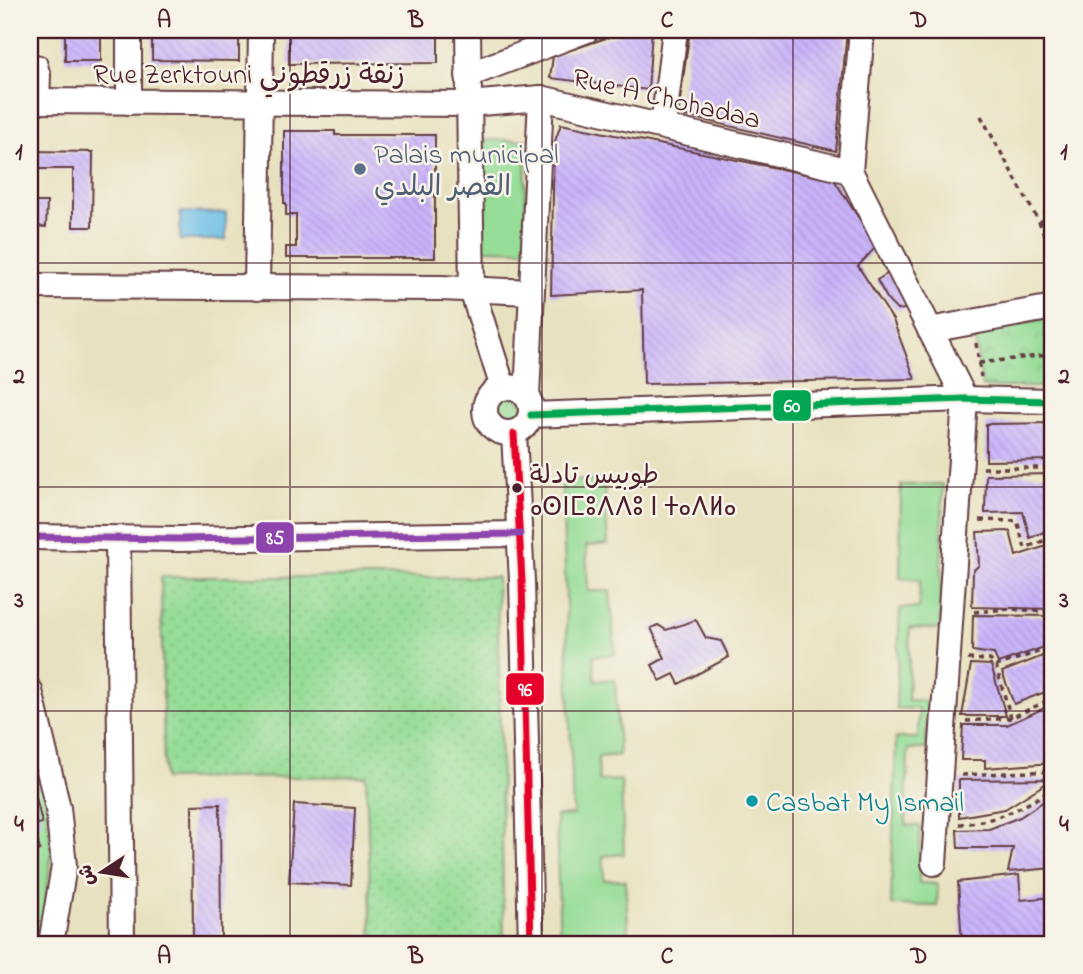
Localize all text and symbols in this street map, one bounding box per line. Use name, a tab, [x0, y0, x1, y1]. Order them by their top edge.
text: A	[157, 5, 171, 38]
text: B	[407, 5, 424, 38]
text: C	[661, 5, 674, 38]
text: D	[910, 5, 927, 38]
street label: Rue Zerktouni زنقة زرقطوني	[93, 56, 405, 98]
street label: Rue A Chohadaa	[568, 59, 764, 142]
place label: Palais municipal القصر البلدي	[374, 136, 559, 209]
text: 1	[15, 137, 23, 170]
text: 1	[1060, 137, 1068, 170]
marker: Palais municipal القصر البلدي	[352, 161, 368, 177]
text: 2	[12, 361, 25, 394]
text: 2	[1057, 361, 1070, 394]
line badge: 60	[772, 389, 812, 422]
text: 60	[784, 394, 801, 421]
place label: طوبيس تادلة ⴰⵙⵏⵎⵓⴷⴷⵓ ⵏ ⵜⴰⴷⵍⴰ	[530, 458, 736, 528]
marker: طوبيس تادلة ⴰⵙⵏⵎⵓⴷⴷⵓ ⵏ ⵜⴰⴷⵍⴰ	[510, 481, 524, 495]
line badge: 85	[255, 521, 295, 554]
text: 85	[265, 526, 284, 553]
text: 3	[13, 585, 24, 618]
text: 3	[1058, 585, 1069, 618]
line badge: 96	[505, 672, 545, 706]
text: 96	[517, 678, 533, 705]
place label: Casbat My Ismail	[766, 784, 964, 825]
marker: Casbat My Ismail	[744, 793, 760, 809]
text: 4	[14, 809, 24, 842]
text: 4	[1059, 809, 1069, 842]
north arrow	[66, 838, 136, 908]
text: ش	[72, 862, 103, 888]
text: A	[157, 941, 171, 974]
text: B	[407, 941, 424, 974]
text: C	[661, 941, 674, 974]
text: D	[910, 941, 927, 974]

